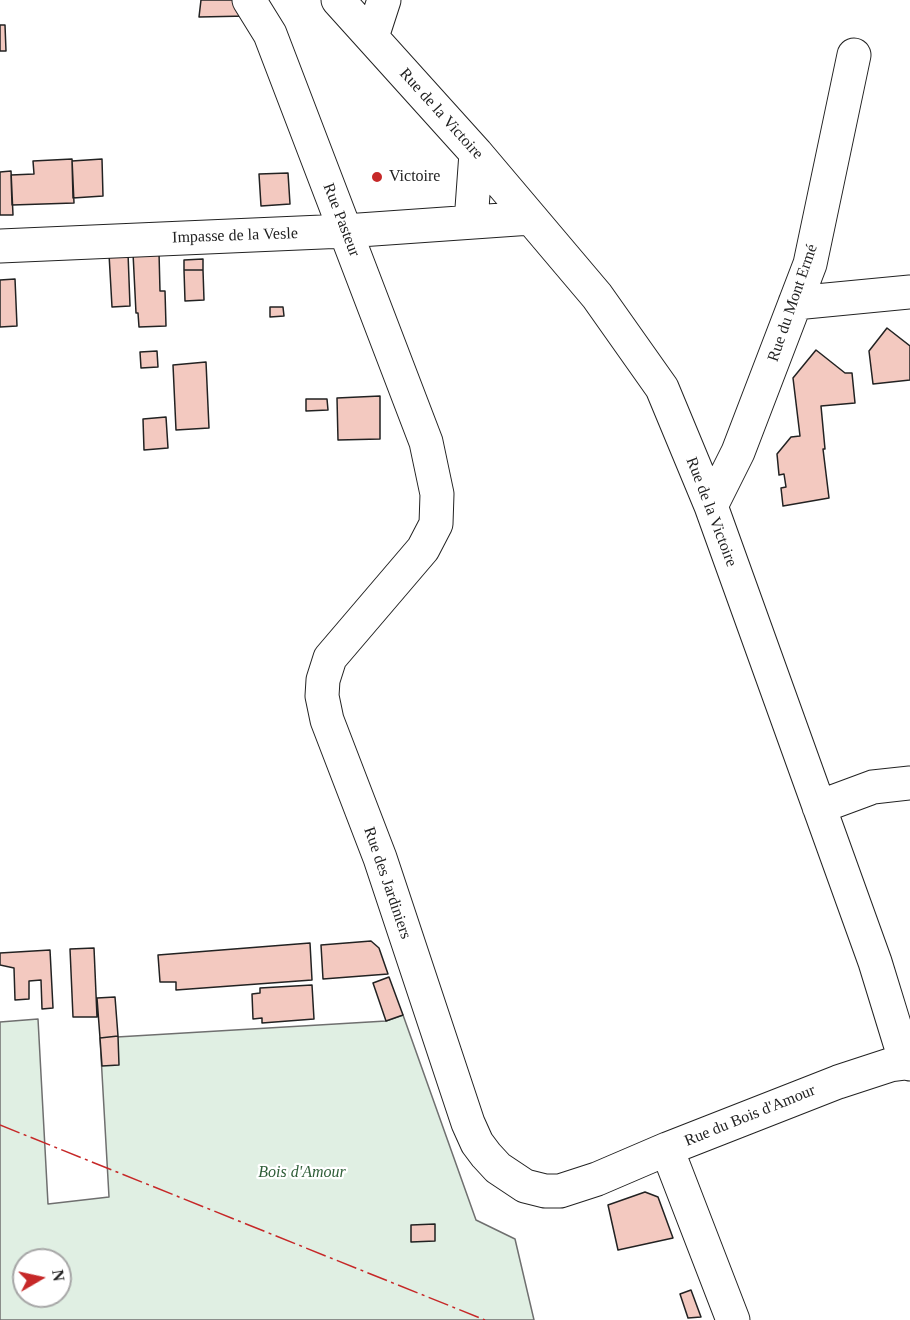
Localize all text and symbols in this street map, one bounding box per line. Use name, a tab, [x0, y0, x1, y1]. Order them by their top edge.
street label: Rue de la Victoire	[395, 65, 487, 163]
place label: Victoire	[389, 167, 440, 187]
marker: Victoire	[370, 170, 384, 184]
street label: Rue Pasteur	[318, 181, 364, 259]
street label: Impasse de la Vesle	[172, 224, 298, 248]
street label: Rue du Mont Ermé	[764, 242, 822, 364]
street label: Rue de la Victoire	[681, 454, 741, 570]
street label: Rue des Jardiniers	[359, 824, 415, 942]
street label: Rue du Bois d'Amour	[682, 1081, 818, 1151]
park label: Bois d'Amour	[258, 1163, 346, 1183]
north arrow	[12, 1248, 72, 1308]
text: N	[49, 1268, 68, 1282]

